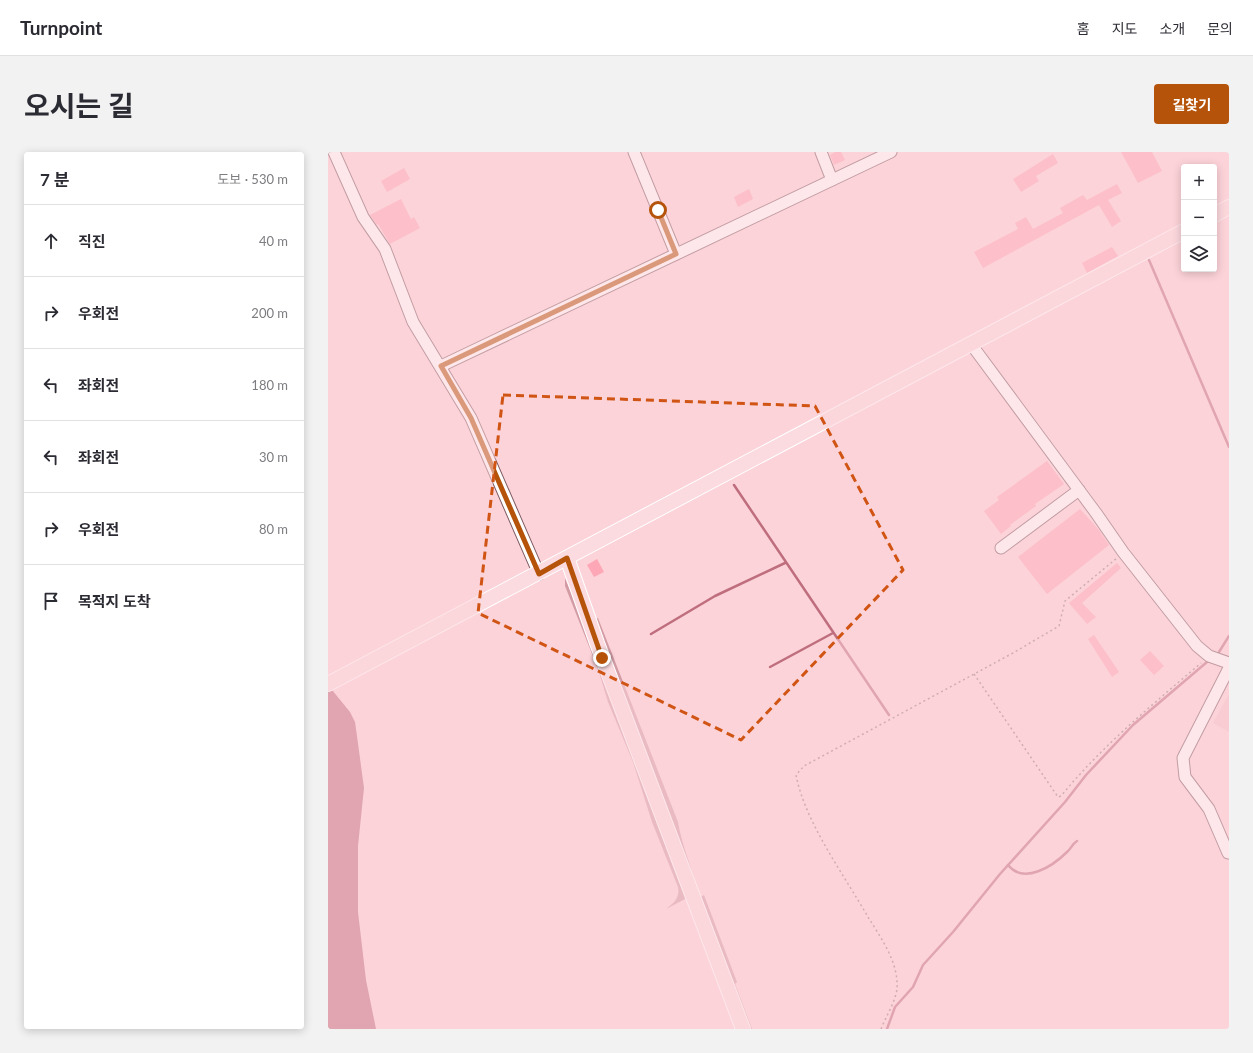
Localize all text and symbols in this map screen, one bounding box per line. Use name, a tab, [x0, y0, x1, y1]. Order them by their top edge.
text: Turnpoint	[20, 16, 102, 39]
text: 홈	[1077, 20, 1090, 37]
text: 지도	[1112, 20, 1137, 37]
text: 소개	[1159, 20, 1185, 37]
text: 문의	[1207, 20, 1233, 37]
button: 길찾기	[1154, 84, 1229, 124]
text: 오시는 길	[24, 88, 134, 122]
map controls	[1181, 164, 1217, 272]
button: +	[1181, 164, 1217, 200]
text: 7 분	[40, 169, 70, 190]
text: 도보 · 530 m	[217, 171, 288, 187]
button: −	[1181, 200, 1217, 236]
route start	[649, 201, 667, 219]
icon: ahead	[40, 230, 62, 252]
text: 직진	[78, 232, 106, 250]
text: 40 m	[259, 233, 288, 249]
button: layers	[1181, 236, 1217, 272]
icon: right	[40, 302, 62, 324]
text: 우회전	[78, 304, 119, 322]
text: 200 m	[251, 305, 288, 321]
icon: left	[40, 374, 62, 396]
text: 좌회전	[78, 376, 119, 394]
text: 180 m	[251, 377, 288, 393]
icon: left	[40, 446, 62, 468]
text: 좌회전	[78, 448, 119, 466]
text: 30 m	[259, 449, 288, 465]
icon: right	[40, 518, 62, 540]
text: 우회전	[78, 520, 119, 538]
text: 80 m	[259, 521, 288, 537]
icon: arrive	[40, 590, 62, 612]
text: 목적지 도착	[78, 592, 151, 610]
route end	[593, 649, 611, 667]

